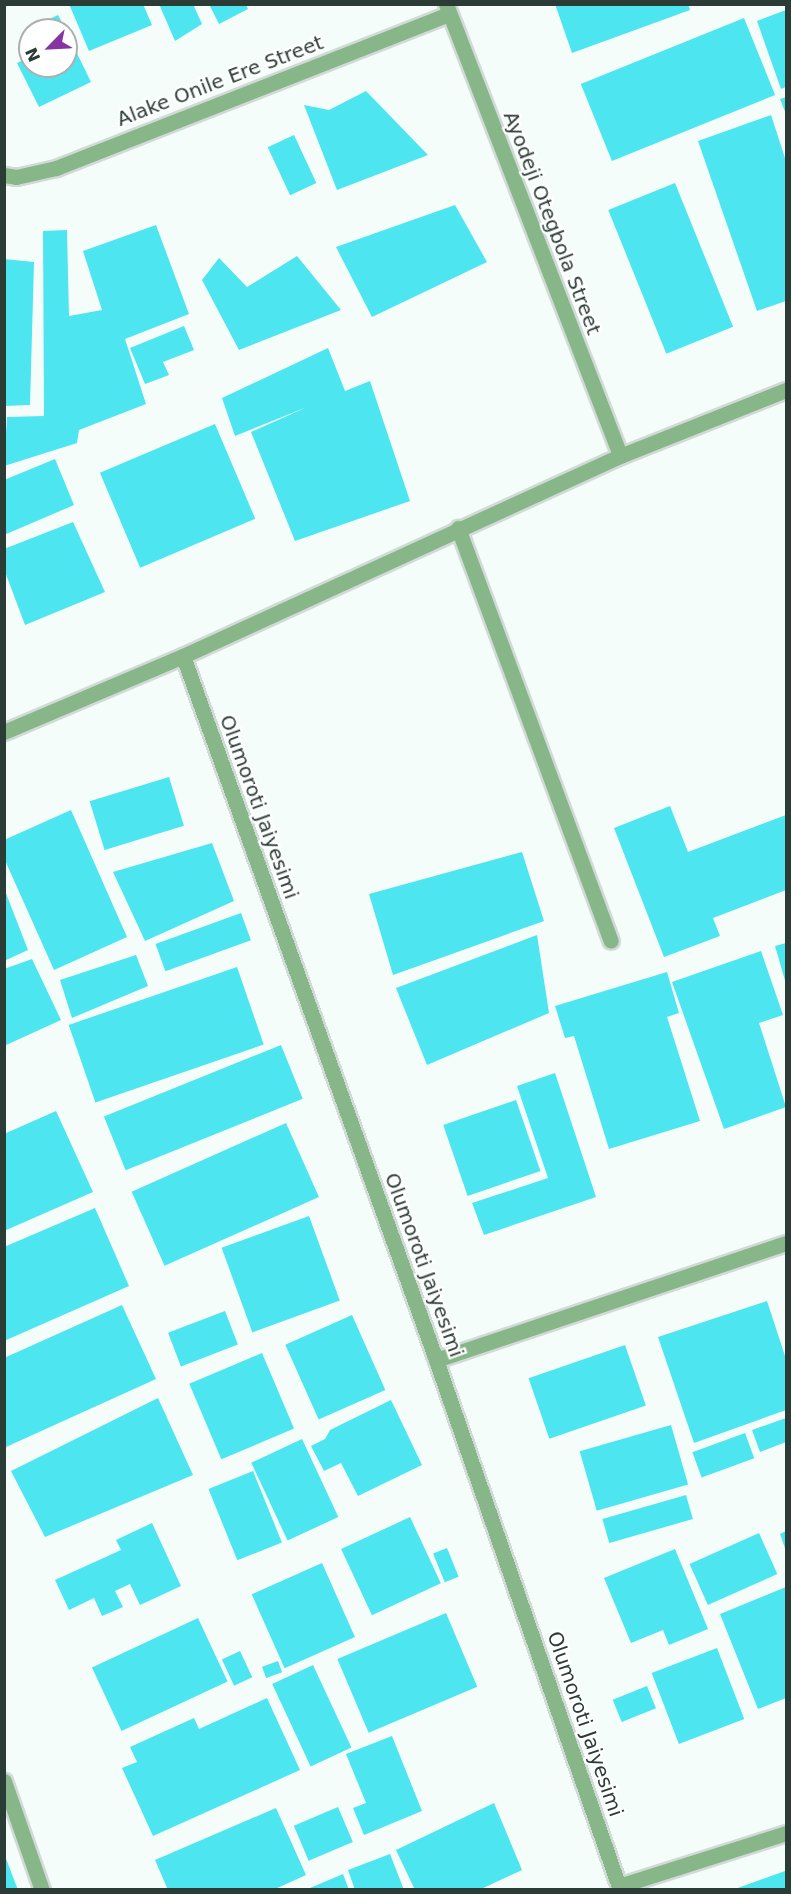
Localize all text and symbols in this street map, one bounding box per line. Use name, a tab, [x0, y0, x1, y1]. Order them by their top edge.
north arrow	[18, 18, 78, 78]
street label: Alake Onile Ere Street	[113, 31, 327, 131]
text: N	[22, 45, 44, 65]
street label: Ayodeji Otegbola Street	[498, 108, 606, 338]
street label: Olumoroti Jaiyesimi	[214, 712, 304, 902]
street label: Olumoroti Jaiyesimi	[379, 1170, 469, 1360]
street label: Olumoroti Jaiyesimi	[542, 1628, 628, 1820]

